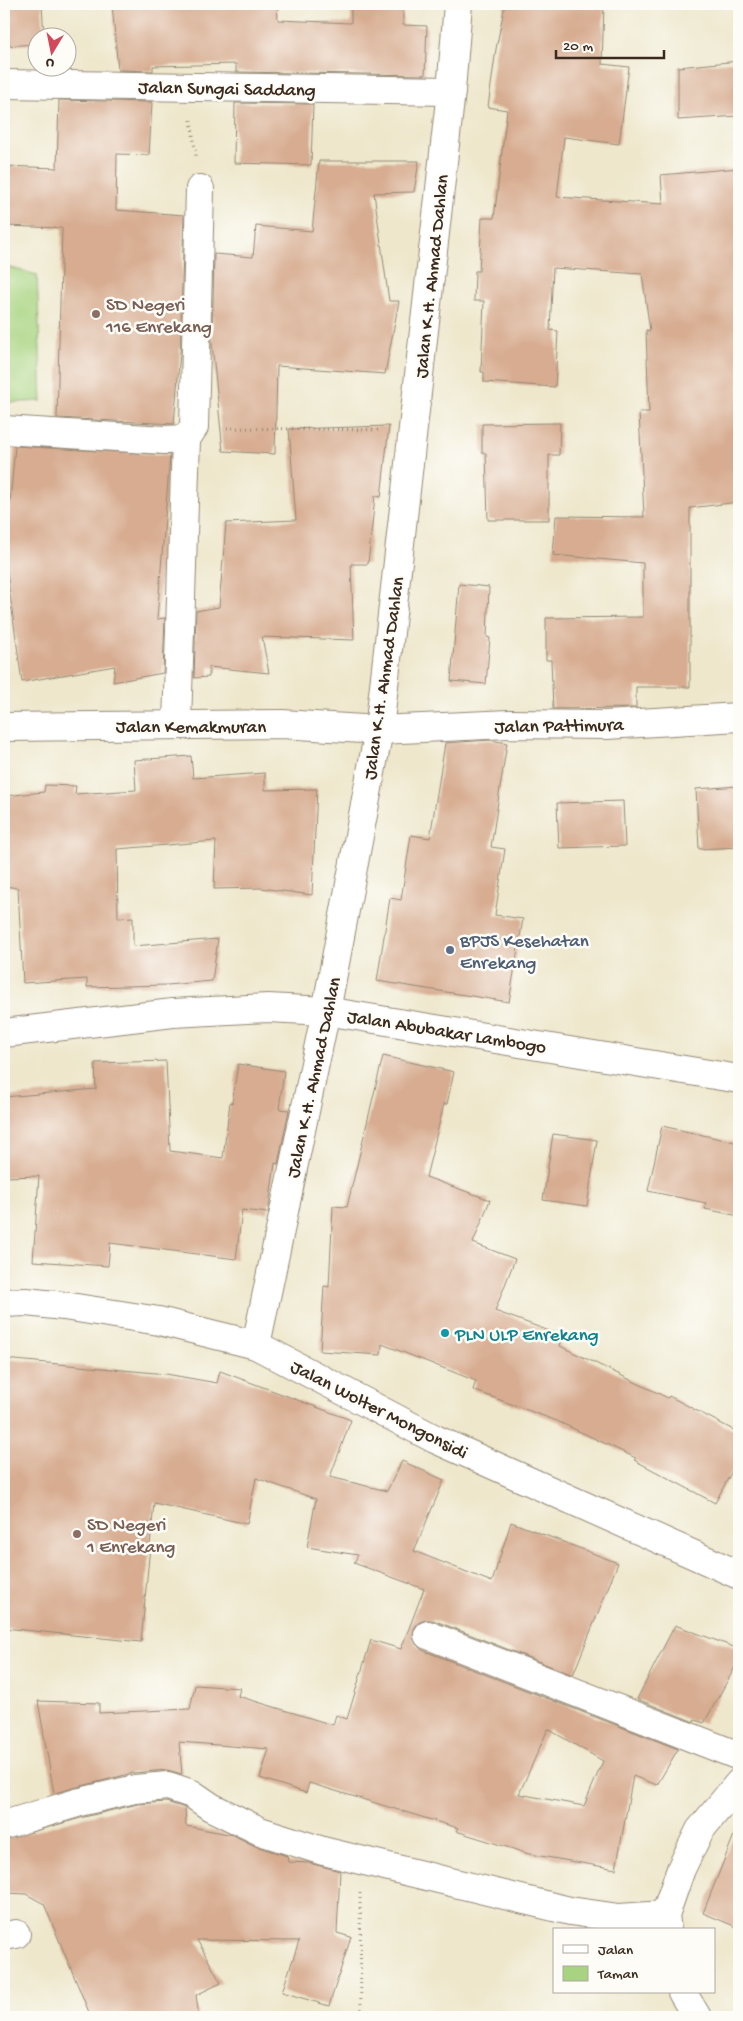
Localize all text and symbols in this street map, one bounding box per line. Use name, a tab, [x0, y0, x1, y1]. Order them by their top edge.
north arrow	[28, 28, 78, 78]
scale bar	[556, 28, 663, 60]
text: 20 m	[563, 38, 593, 56]
text: U	[45, 53, 56, 71]
street label: Jalan Sungai Saddang	[138, 77, 316, 104]
street label: Jalan K.H. Ahmad Dahlan	[411, 173, 456, 379]
place label: SD Negeri 116 Enrekang	[105, 295, 212, 340]
marker: SD Negeri 116 Enrekang	[90, 308, 102, 320]
street label: Jalan K.H. Ahmad Dahlan	[360, 576, 411, 781]
street label: Jalan Pattimura	[494, 715, 625, 740]
street label: Jalan Kemakmuran	[116, 717, 266, 740]
place label: BPJS Kesehatan Enrekang	[459, 931, 589, 976]
marker: BPJS Kesehatan Enrekang	[444, 944, 456, 956]
street label: Jalan K.H. Ahmad Dahlan	[283, 975, 348, 1180]
street label: Jalan Abubakar Lambogo	[345, 1006, 548, 1061]
place label: PLN ULP Enrekang	[454, 1325, 599, 1348]
marker: PLN ULP Enrekang	[439, 1327, 451, 1339]
street label: Jalan Wolter Mongonsidi	[286, 1356, 471, 1466]
place label: SD Negeri 1 Enrekang	[86, 1515, 176, 1560]
marker: SD Negeri 1 Enrekang	[71, 1528, 83, 1540]
legend	[553, 1928, 716, 1994]
text: Jalan	[598, 1942, 633, 1960]
text: Taman	[597, 1966, 638, 1984]

